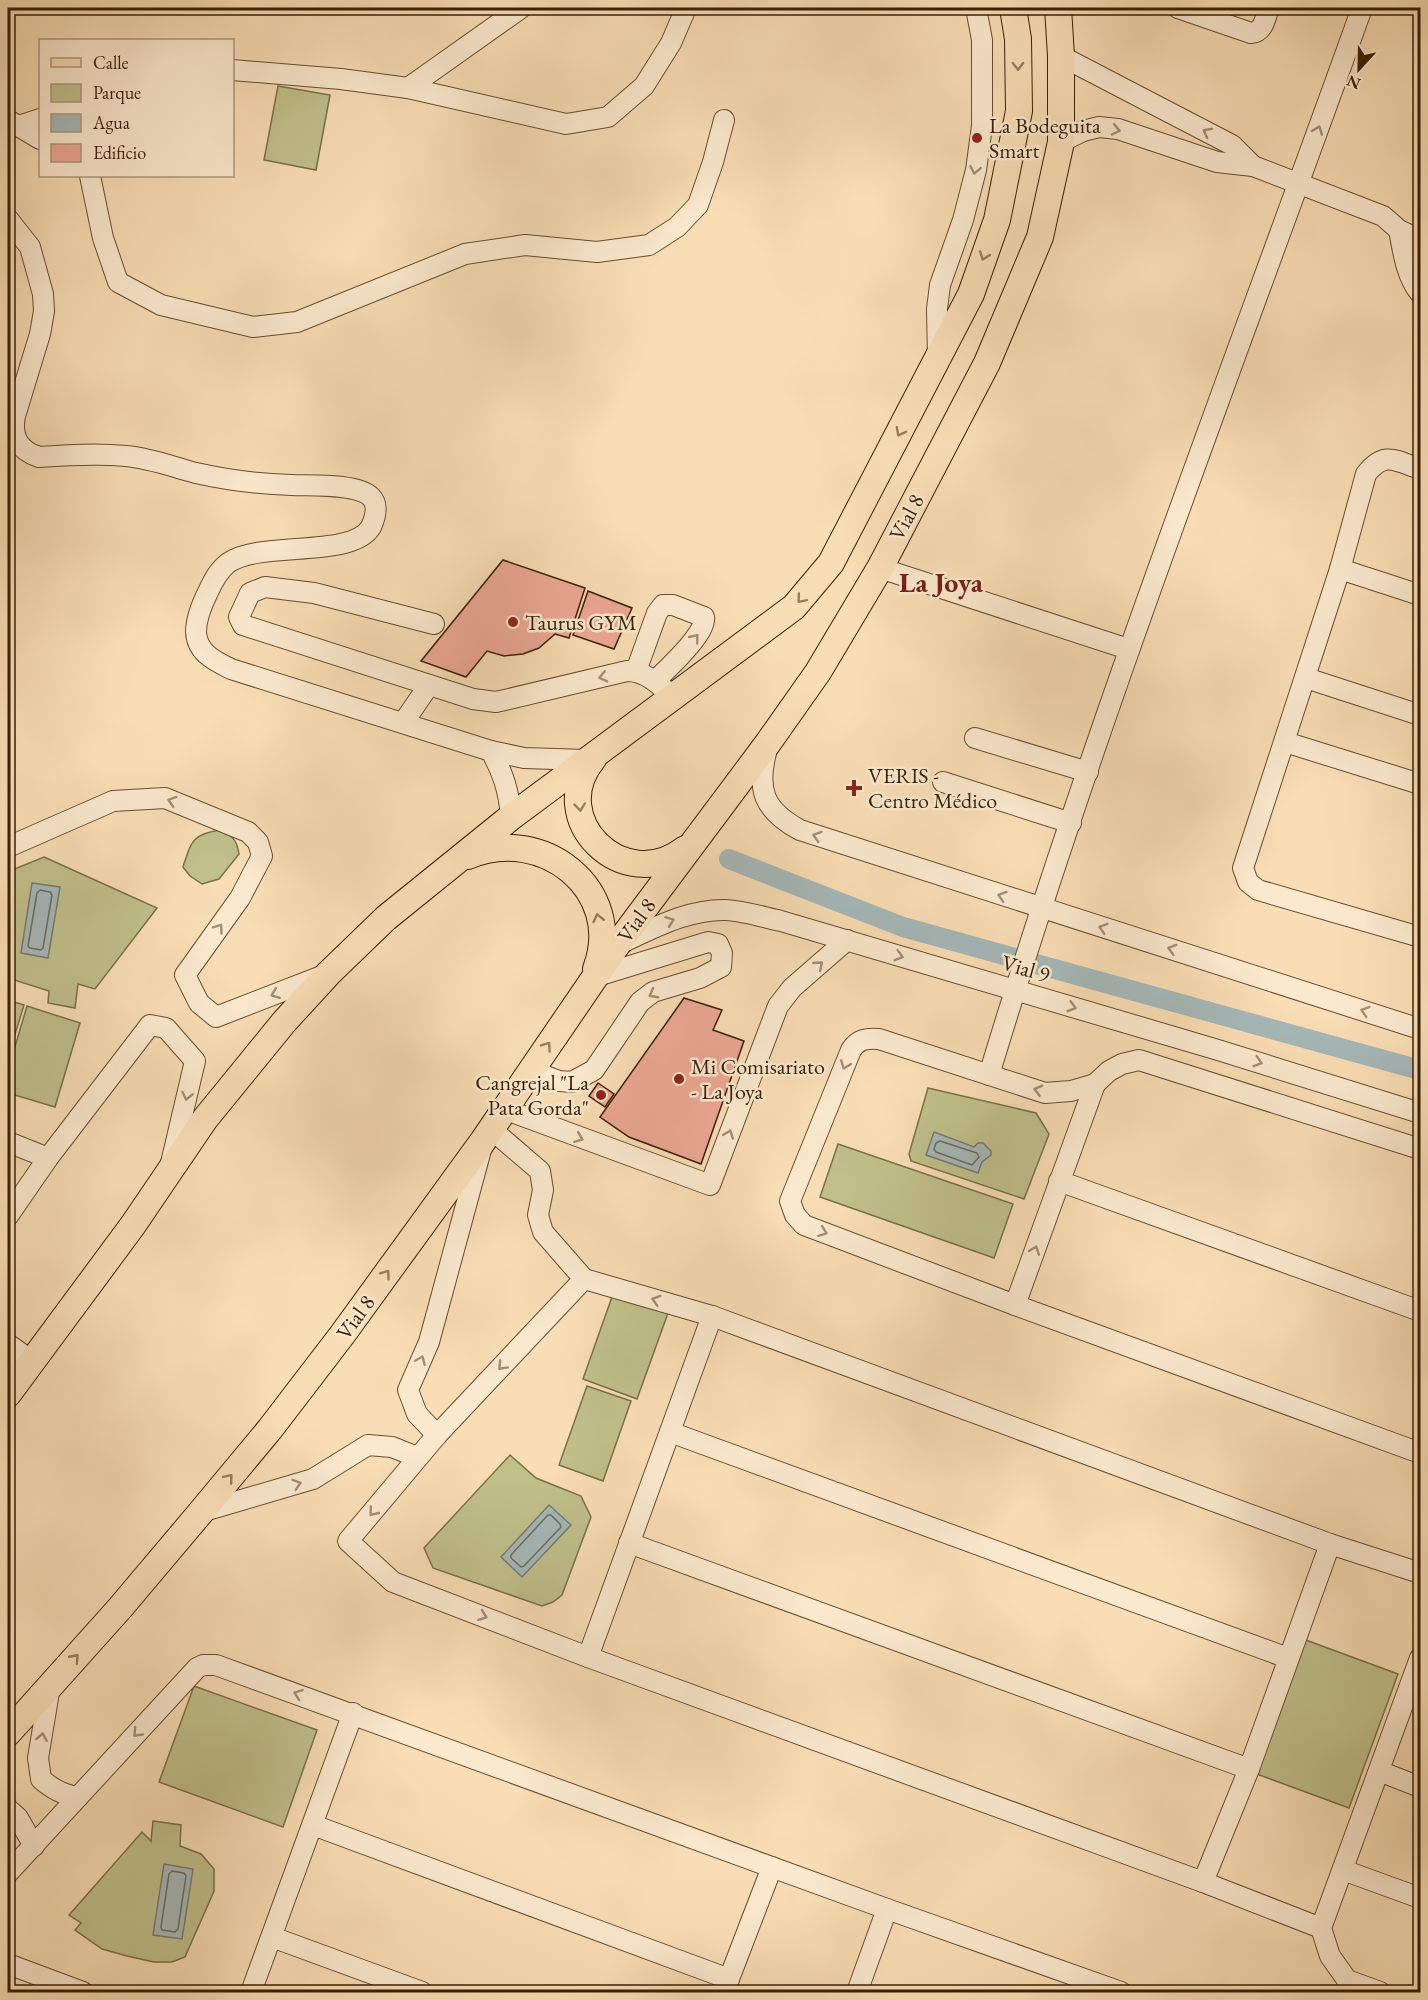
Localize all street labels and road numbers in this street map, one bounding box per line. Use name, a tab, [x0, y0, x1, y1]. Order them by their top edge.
street label: Vial 8	[882, 489, 931, 546]
street label: Vial 8	[610, 892, 662, 949]
street label: Vial 9	[998, 948, 1054, 989]
street label: Vial 8	[329, 1289, 381, 1346]

